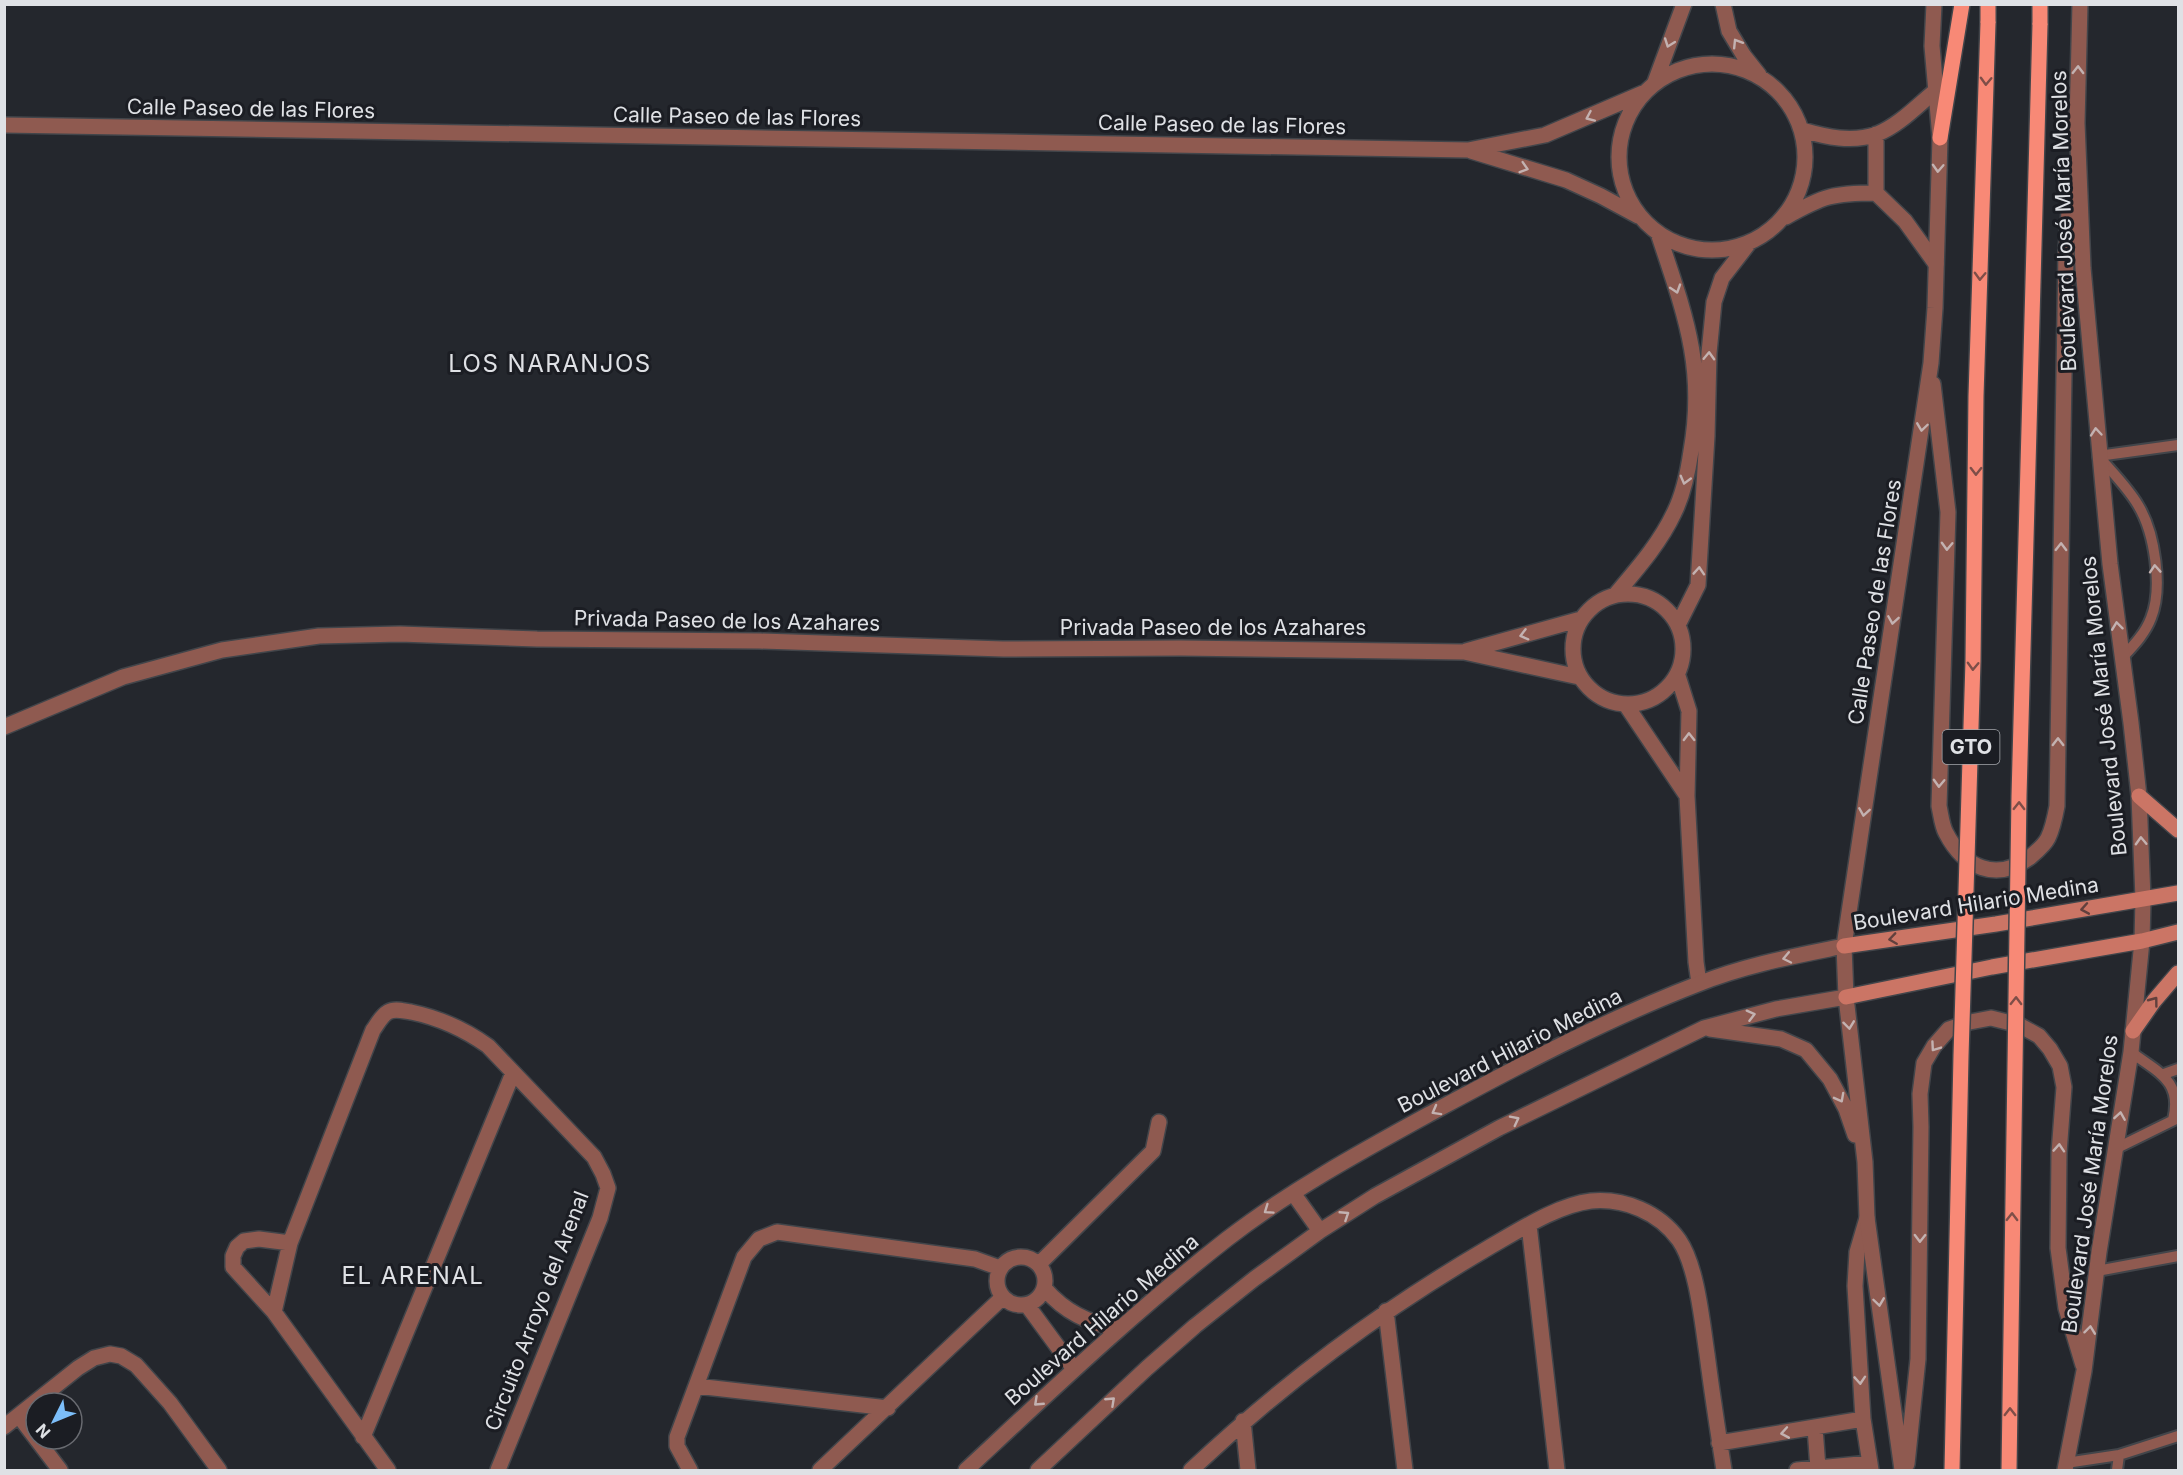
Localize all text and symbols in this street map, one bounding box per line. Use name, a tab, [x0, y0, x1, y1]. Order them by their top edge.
one-way arrow	[1664, 37, 1677, 48]
one-way arrow	[1732, 39, 1744, 49]
one-way arrow	[2072, 65, 2084, 74]
street label: Boulevard José María Morelos	[2046, 70, 2081, 372]
one-way arrow	[1980, 77, 1992, 86]
street label: Calle Paseo de las Flores	[127, 94, 375, 123]
street label: Calle Paseo de las Flores	[613, 102, 861, 131]
one-way arrow	[1585, 109, 1596, 121]
street label: Calle Paseo de las Flores	[1098, 110, 1346, 139]
one-way arrow	[1518, 161, 1529, 173]
one-way arrow	[1932, 163, 1945, 172]
one-way arrow	[1974, 272, 1986, 281]
one-way arrow	[1669, 283, 1681, 294]
district label: LOS NARANJOS	[448, 349, 652, 378]
one-way arrow	[1703, 351, 1716, 360]
one-way arrow	[1916, 422, 1928, 431]
one-way arrow	[2090, 428, 2103, 437]
one-way arrow	[1969, 467, 1982, 476]
one-way arrow	[1680, 475, 1693, 485]
street label: Calle Paseo de las Flores	[1843, 477, 1906, 727]
one-way arrow	[1941, 542, 1953, 551]
one-way arrow	[2055, 542, 2068, 551]
street label: Boulevard José María Morelos	[2075, 555, 2132, 857]
one-way arrow	[2149, 565, 2162, 574]
one-way arrow	[1693, 567, 1706, 576]
street label: Privada Paseo de los Azahares	[574, 605, 880, 636]
street label: Privada Paseo de los Azahares	[1060, 615, 1366, 640]
one-way arrow	[1888, 615, 1900, 624]
one-way arrow	[2112, 621, 2124, 631]
one-way arrow	[1519, 628, 1530, 640]
one-way arrow	[1967, 662, 1979, 671]
road number: GTO	[1942, 730, 2000, 764]
one-way arrow	[1683, 733, 1695, 742]
one-way arrow	[2052, 737, 2064, 746]
one-way arrow	[1933, 779, 1945, 788]
one-way arrow	[2013, 802, 2025, 811]
one-way arrow	[1859, 808, 1871, 817]
one-way arrow	[2135, 836, 2148, 845]
street label: Boulevard Hilario Medina	[1851, 872, 2100, 935]
one-way arrow	[2081, 902, 2091, 915]
one-way arrow	[1888, 932, 1897, 945]
one-way arrow	[1782, 951, 1792, 964]
street label: Boulevard Hilario Medina	[1394, 983, 1626, 1118]
one-way arrow	[2147, 996, 2158, 1007]
one-way arrow	[2009, 997, 2022, 1006]
one-way arrow	[1745, 1010, 1755, 1023]
one-way arrow	[1842, 1021, 1855, 1030]
street label: Boulevard José María Morelos	[2056, 1033, 2123, 1335]
one-way arrow	[1931, 1040, 1942, 1051]
one-way arrow	[1833, 1092, 1844, 1102]
one-way arrow	[1432, 1104, 1442, 1115]
one-way arrow	[2114, 1112, 2126, 1121]
one-way arrow	[1509, 1115, 1520, 1127]
one-way arrow	[2053, 1143, 2066, 1152]
street label: Circuito Arroyo del Arenal	[479, 1187, 594, 1434]
one-way arrow	[1264, 1203, 1275, 1214]
one-way arrow	[1339, 1211, 1350, 1222]
one-way arrow	[2005, 1213, 2018, 1222]
street label: Boulevard Hilario Medina	[1000, 1229, 1204, 1410]
one-way arrow	[1913, 1234, 1926, 1243]
district label: EL ARENAL	[342, 1261, 484, 1290]
one-way arrow	[1872, 1298, 1884, 1307]
one-way arrow	[2083, 1326, 2095, 1335]
one-way arrow	[1854, 1376, 1867, 1385]
north arrow	[24, 1391, 84, 1451]
one-way arrow	[1035, 1395, 1046, 1406]
one-way arrow	[1104, 1397, 1115, 1408]
one-way arrow	[2003, 1408, 2016, 1417]
text: N	[32, 1420, 55, 1443]
one-way arrow	[1780, 1426, 1790, 1439]

